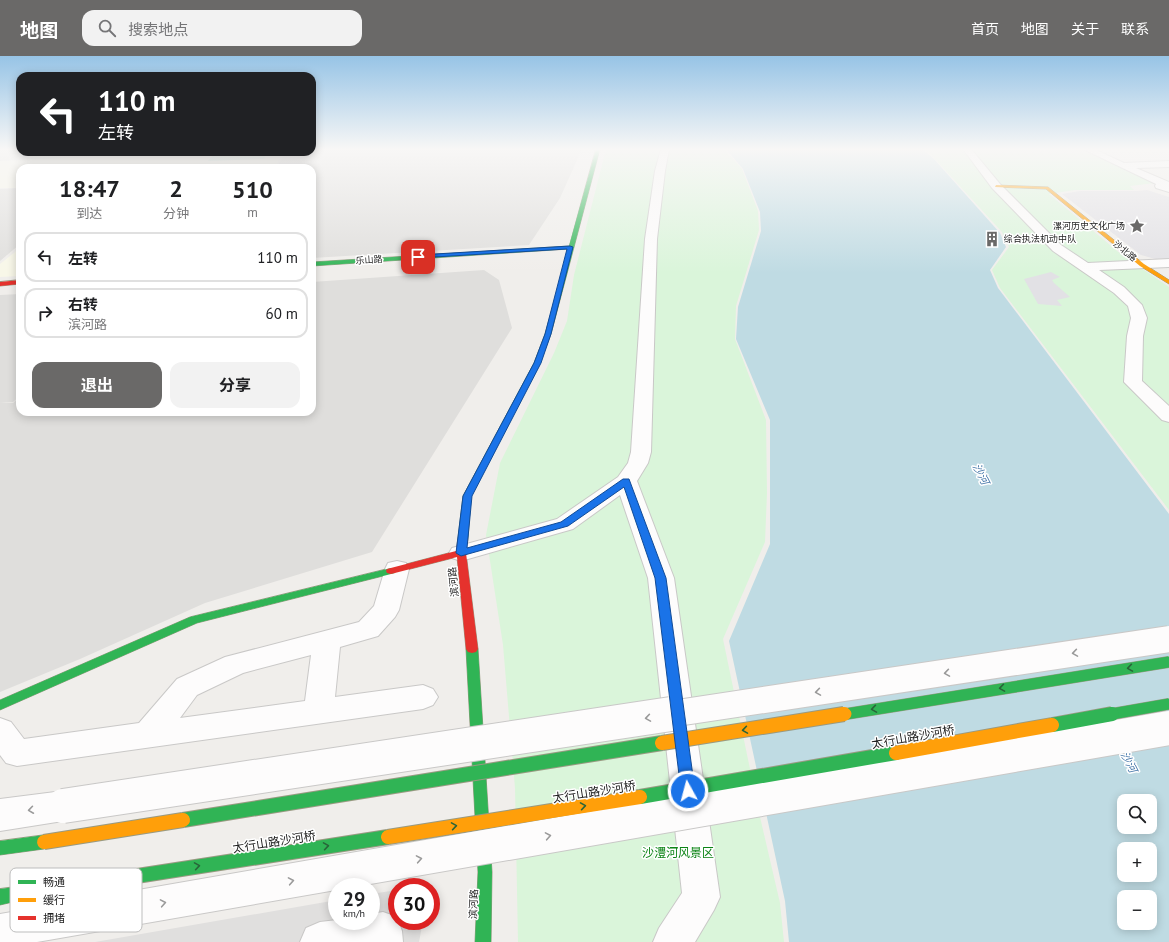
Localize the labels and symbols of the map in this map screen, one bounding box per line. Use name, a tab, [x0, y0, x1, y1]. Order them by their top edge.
place icon: 漯河历史文化广场	[1128, 217, 1146, 235]
place label: 漯河历史文化广场	[1053, 220, 1125, 231]
building icon: 综合执法机动中队	[983, 230, 1001, 248]
place label: 综合执法机动中队	[1003, 233, 1077, 244]
street label: 沙北路	[1111, 238, 1139, 263]
pin	[401, 240, 435, 274]
street label: 乐山路	[355, 253, 383, 266]
water label: 沙河	[970, 461, 993, 489]
street label: 滨河路	[445, 566, 462, 598]
one-way arrow	[1072, 648, 1078, 657]
one-way arrow	[1127, 663, 1134, 672]
one-way arrow	[943, 668, 950, 677]
one-way arrow	[999, 684, 1005, 692]
one-way arrow	[815, 687, 821, 696]
one-way arrow	[871, 704, 877, 713]
one-way arrow	[645, 713, 651, 722]
street label: 太行山路沙河桥	[870, 722, 956, 751]
one-way arrow	[742, 725, 748, 733]
water label: 沙河	[1118, 749, 1141, 777]
position arrow	[667, 770, 709, 812]
street label: 太行山路沙河桥	[551, 778, 637, 805]
one-way arrow	[580, 802, 586, 811]
one-way arrow	[28, 805, 34, 814]
one-way arrow	[451, 822, 457, 831]
street label: 太行山路沙河桥	[231, 828, 317, 855]
one-way arrow	[544, 833, 551, 841]
one-way arrow	[323, 842, 329, 851]
park label: 沙澧河风景区	[642, 845, 714, 860]
one-way arrow	[416, 855, 423, 863]
one-way arrow	[194, 862, 200, 871]
legend	[10, 868, 142, 932]
text: 畅通	[43, 875, 65, 889]
one-way arrow	[288, 877, 295, 886]
speed limit sign: 30	[388, 878, 440, 930]
street label: 滨河路	[466, 889, 481, 919]
text: 缓行	[43, 893, 65, 907]
one-way arrow	[160, 899, 166, 908]
text: 拥堵	[43, 911, 65, 925]

